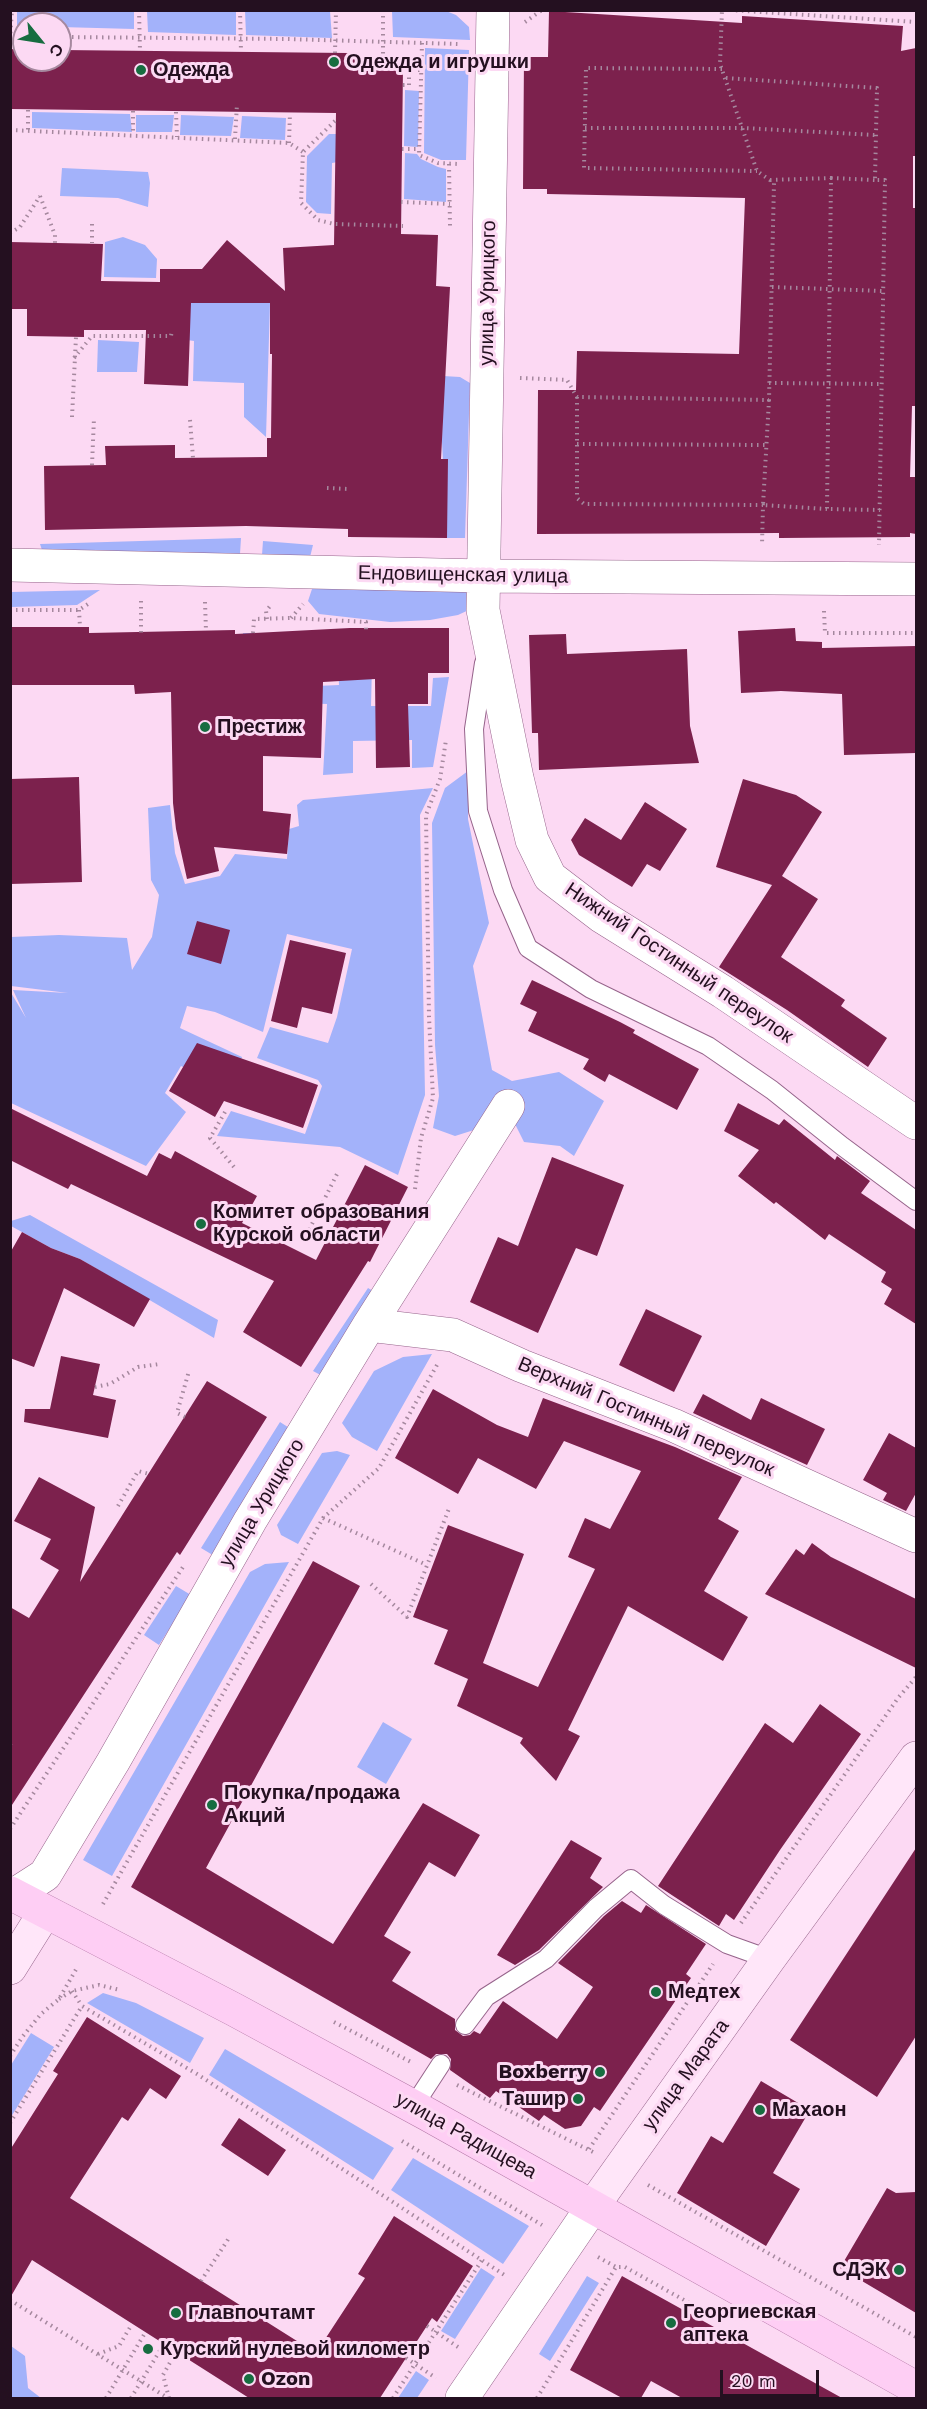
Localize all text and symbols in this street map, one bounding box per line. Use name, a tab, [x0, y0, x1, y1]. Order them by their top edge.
north arrow	[12, 12, 72, 72]
text: С	[45, 40, 67, 60]
place label: Одежда и игрушки	[346, 50, 529, 74]
marker: Одежда и игрушки	[327, 55, 341, 69]
place label: Одежда	[153, 58, 230, 82]
marker: Одежда	[134, 63, 148, 77]
street label: улица Урицкого	[475, 220, 501, 366]
street label: Ендовищенская улица	[358, 561, 568, 589]
place label: Престиж	[217, 715, 302, 739]
marker: Престиж	[198, 720, 212, 734]
street label: Нижний Гостинный переулок	[560, 878, 798, 1048]
place label: Комитет образования Курской области	[213, 1200, 429, 1247]
marker: Комитет образования Курской области	[194, 1217, 208, 1231]
street label: Верхний Гостинный переулок	[514, 1352, 778, 1482]
street label: улица Урицкого	[214, 1434, 310, 1572]
place label: Покупка/продажа Акций	[224, 1781, 400, 1828]
marker: Покупка/продажа Акций	[205, 1798, 219, 1812]
place label: Медтех	[668, 1980, 740, 2004]
marker: Медтех	[649, 1985, 663, 1999]
street label: улица Марата	[638, 2015, 734, 2135]
place label: Boxberry	[499, 2060, 588, 2084]
marker: Boxberry	[593, 2065, 607, 2079]
street label: улица Радищева	[391, 2087, 541, 2185]
place label: Ташир	[502, 2087, 566, 2111]
marker: Ташир	[571, 2092, 585, 2106]
place label: Махаон	[772, 2098, 847, 2122]
marker: Махаон	[753, 2103, 767, 2117]
place label: СДЭК	[832, 2258, 887, 2282]
marker: СДЭК	[892, 2263, 906, 2277]
place label: Георгиевская аптека	[683, 2300, 816, 2347]
place label: Главпочтамт	[188, 2301, 315, 2325]
marker: Главпочтамт	[169, 2306, 183, 2320]
marker: Георгиевская аптека	[664, 2316, 678, 2330]
place label: Курский нулевой километр	[160, 2337, 430, 2361]
marker: Курский нулевой километр	[141, 2342, 155, 2356]
scale bar	[723, 2358, 822, 2396]
place label: Ozon	[261, 2367, 310, 2391]
text: 20 m	[731, 2370, 776, 2391]
marker: Ozon	[242, 2372, 256, 2386]

